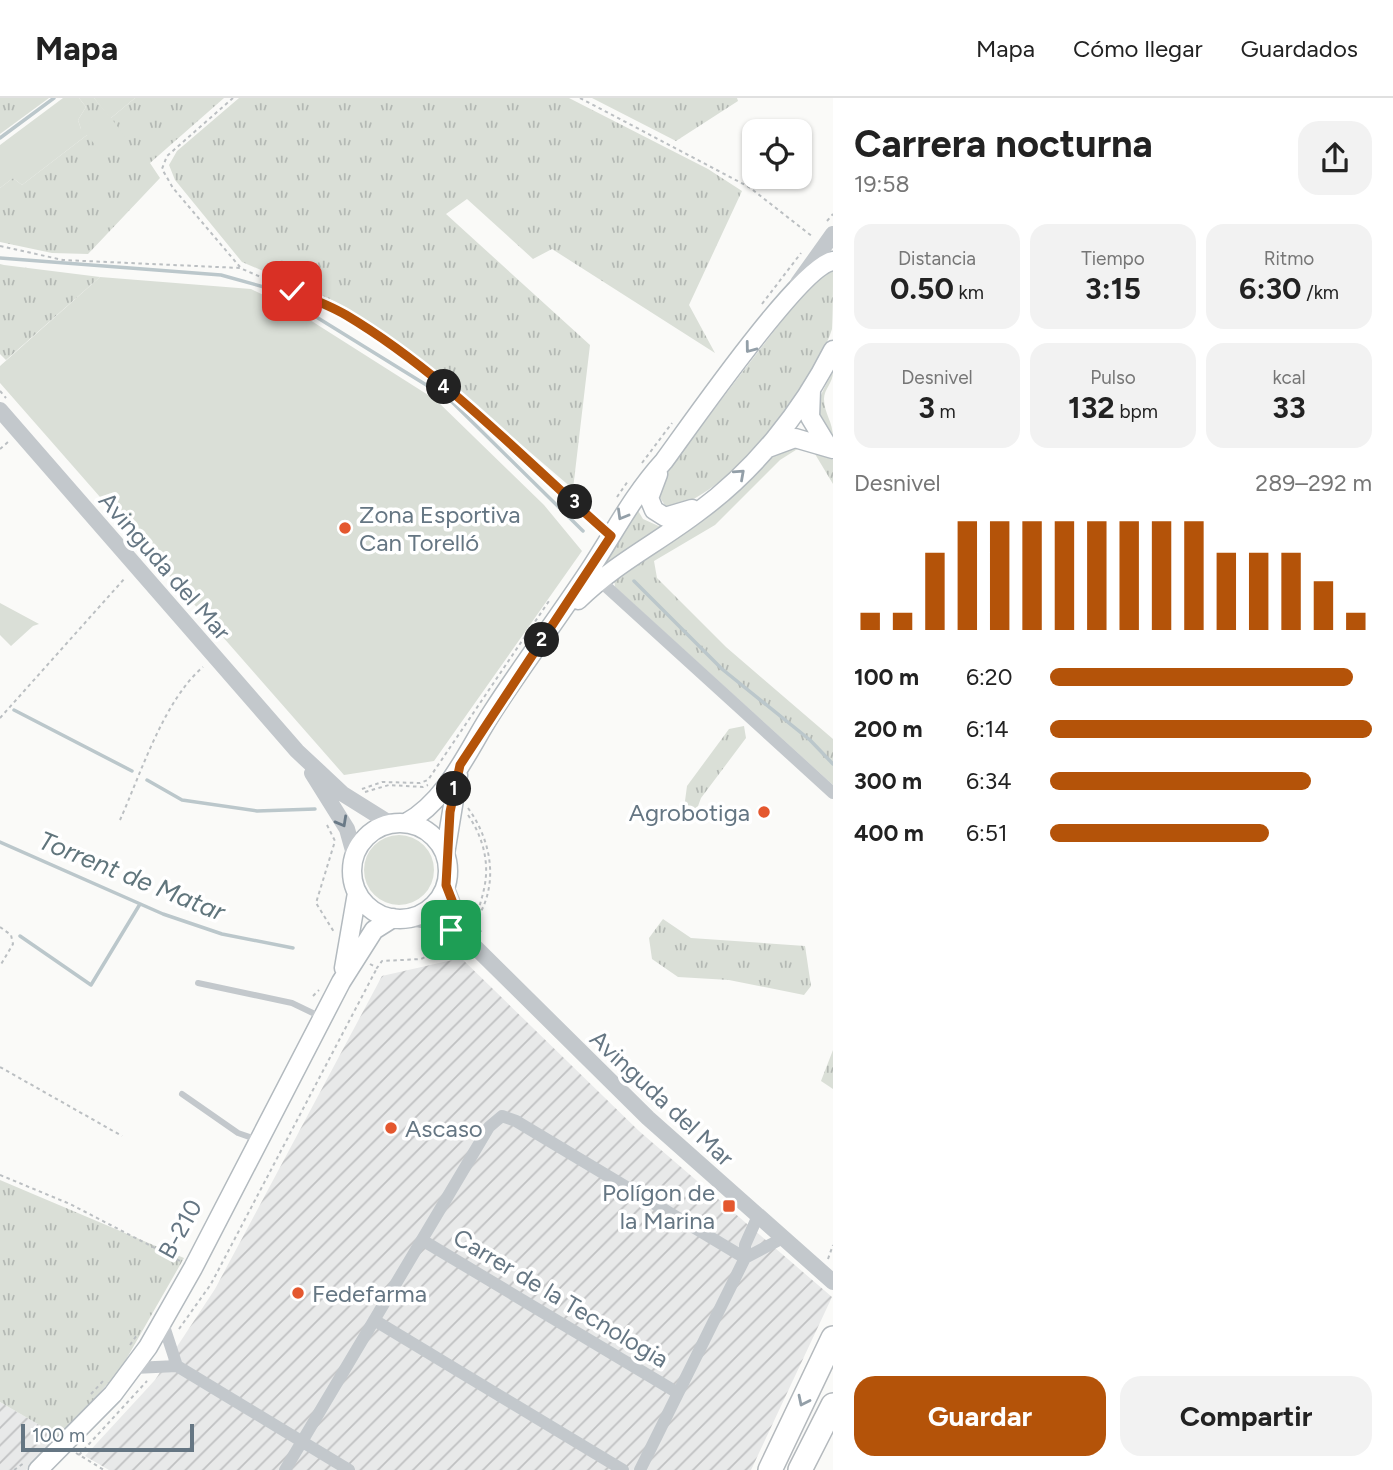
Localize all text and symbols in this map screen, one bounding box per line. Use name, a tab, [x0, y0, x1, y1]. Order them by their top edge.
text: Mapa	[35, 29, 118, 68]
text: Mapa	[976, 34, 1035, 63]
text: Cómo llegar	[1073, 34, 1203, 63]
text: Guardados	[1241, 34, 1358, 63]
map controls	[742, 119, 812, 189]
button: locate	[742, 119, 812, 189]
text: Carrera nocturna	[854, 121, 1153, 167]
button: share	[1298, 121, 1372, 195]
text: 19:58	[854, 170, 910, 198]
text: Distancia	[898, 247, 976, 270]
text: Tiempo	[1081, 247, 1145, 270]
text: Ritmo	[1264, 247, 1314, 270]
pin	[262, 261, 322, 321]
text: 0.50	[890, 270, 954, 307]
text: 3:15	[1085, 270, 1141, 307]
text: 6:30	[1239, 270, 1302, 307]
icon: check	[273, 272, 311, 310]
text: km	[954, 281, 984, 304]
text: /km	[1302, 281, 1339, 304]
one-way arrow	[746, 340, 758, 353]
text: Desnivel	[901, 366, 973, 389]
text: Pulso	[1090, 366, 1136, 389]
text: kcal	[1272, 366, 1306, 389]
pin: 4	[426, 370, 462, 404]
text: 4	[437, 375, 450, 398]
text: 3	[918, 389, 935, 426]
text: 132	[1068, 389, 1115, 426]
text: 33	[1272, 389, 1306, 426]
text: m	[935, 400, 956, 423]
text: bpm	[1115, 400, 1158, 423]
text: Desnivel	[854, 469, 941, 497]
text: 289–292 m	[1255, 469, 1372, 497]
one-way arrow	[732, 470, 745, 483]
pin: 3	[558, 484, 592, 520]
street label: Avinguda del Mar	[93, 486, 237, 646]
text: 3	[569, 490, 580, 513]
place label: Zona Esportiva Can Torelló	[359, 500, 521, 557]
one-way arrow	[617, 508, 630, 521]
marker: Zona Esportiva Can Torelló	[337, 520, 353, 536]
pin: 2	[524, 622, 560, 658]
text: 2	[536, 628, 547, 651]
text: 100 m	[854, 663, 919, 691]
text: 6:20	[966, 663, 1012, 691]
text: 200 m	[854, 715, 923, 743]
text: 6:14	[966, 715, 1009, 743]
text: 300 m	[854, 767, 922, 795]
text: 6:34	[966, 767, 1012, 795]
pin: 1	[436, 772, 472, 806]
text: 1	[449, 777, 458, 800]
place label: Agrobotiga	[629, 798, 750, 827]
marker: Agrobotiga	[756, 804, 772, 820]
one-way arrow	[334, 815, 347, 827]
text: 400 m	[854, 819, 924, 847]
text: 6:51	[966, 819, 1008, 847]
water label: Torrent de Matar	[34, 824, 231, 928]
pin	[421, 900, 481, 960]
icon: arrive	[432, 911, 470, 949]
street label: Avinguda del Mar	[584, 1024, 740, 1172]
place label: Ascaso	[405, 1114, 483, 1143]
marker: Ascaso	[383, 1120, 399, 1136]
place label: Polígon de la Marina	[602, 1178, 715, 1235]
street label: B-210	[152, 1194, 208, 1264]
marker: Polígon de la Marina	[721, 1198, 737, 1214]
street label: Carrer de la Tecnologia	[448, 1222, 674, 1374]
place label: Fedefarma	[312, 1279, 427, 1308]
marker: Fedefarma	[290, 1285, 306, 1301]
button: Guardar	[854, 1376, 1106, 1456]
button: Compartir	[1120, 1376, 1372, 1456]
one-way arrow	[797, 1394, 811, 1406]
scale bar	[21, 1421, 194, 1453]
text: 100 m	[32, 1424, 85, 1447]

